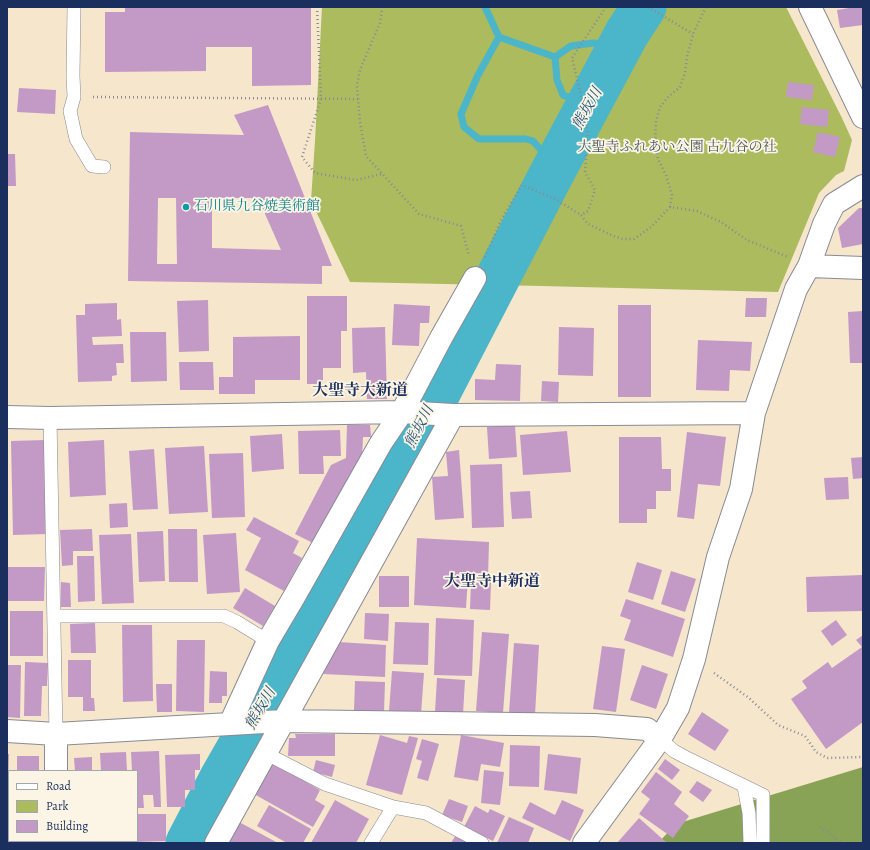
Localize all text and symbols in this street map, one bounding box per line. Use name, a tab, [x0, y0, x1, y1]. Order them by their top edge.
water label: 熊坂川	[569, 85, 607, 133]
park label: 大聖寺ふれあい公園 古九谷の社	[578, 140, 776, 156]
place label: 石川県九谷焼美術館	[194, 199, 320, 215]
marker: 石川県九谷焼美術館	[181, 202, 191, 212]
district label: 大聖寺大新道	[312, 381, 408, 401]
water label: 熊坂川	[402, 403, 438, 451]
district label: 大聖寺中新道	[444, 572, 540, 592]
water label: 熊坂川	[242, 685, 280, 733]
legend	[8, 770, 138, 842]
text: Road	[46, 778, 71, 794]
text: Park	[46, 798, 69, 814]
text: Building	[46, 818, 88, 834]

